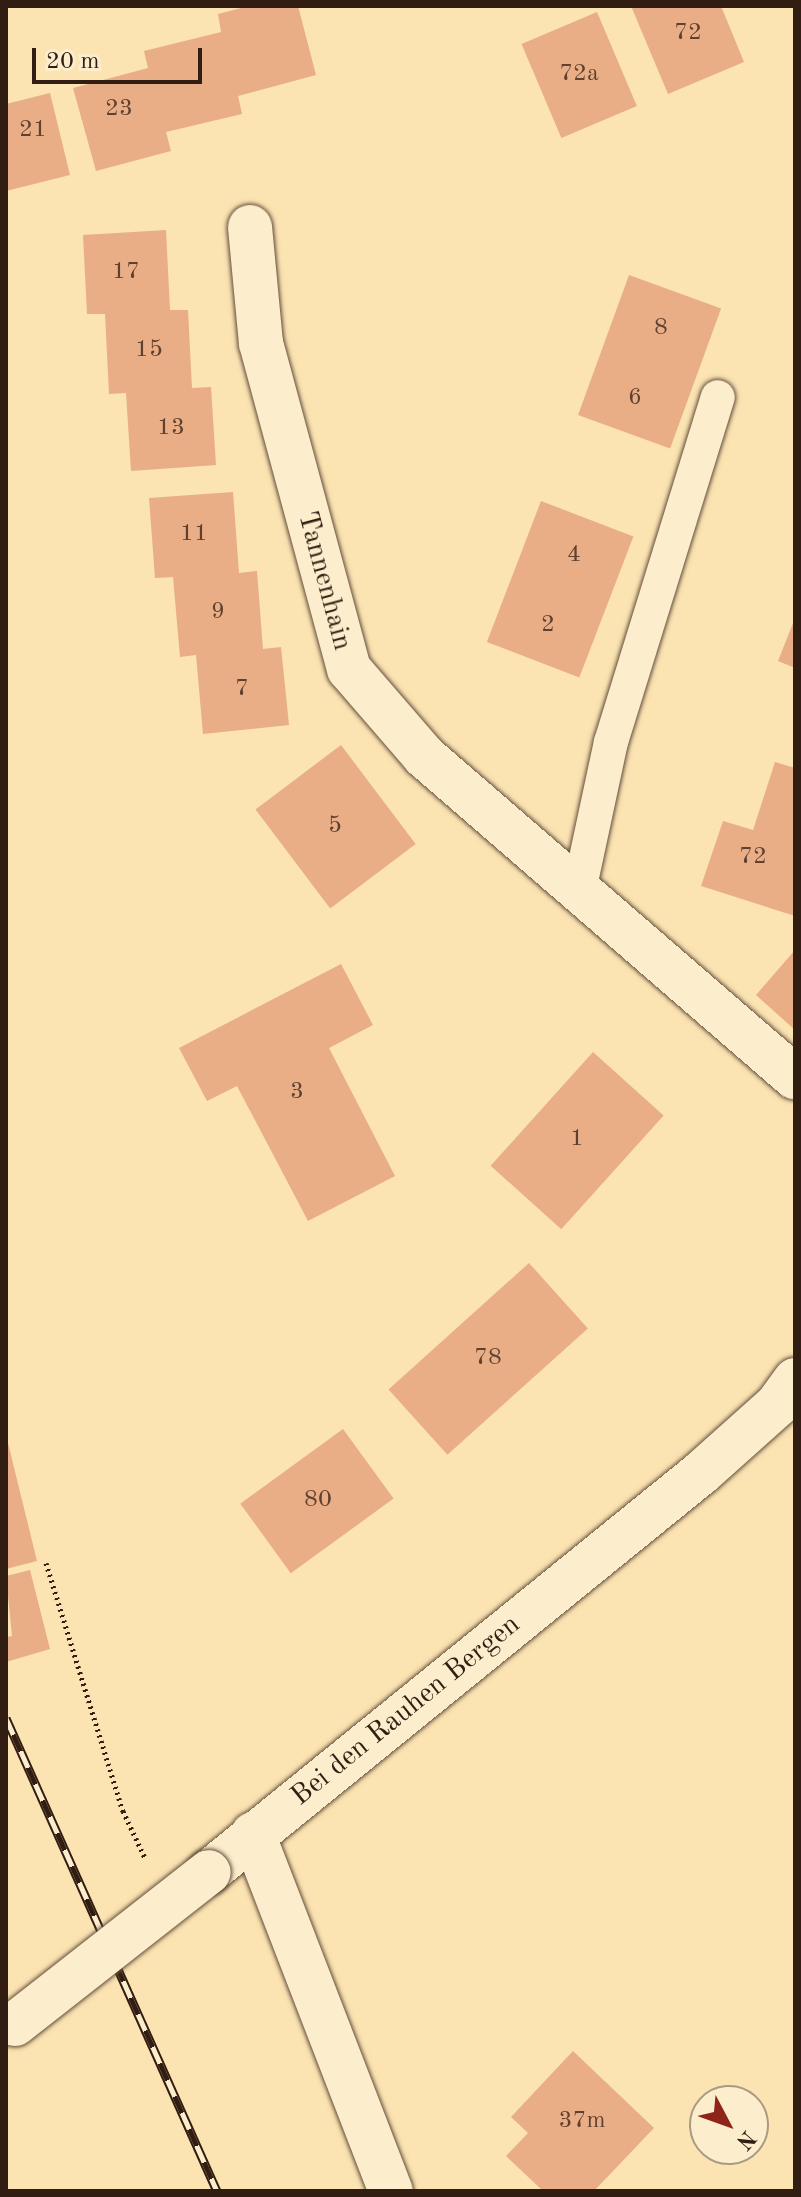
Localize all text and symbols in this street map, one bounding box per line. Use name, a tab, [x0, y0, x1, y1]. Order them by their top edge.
house number: 72	[674, 20, 702, 48]
scale bar	[36, 32, 206, 82]
text: 20 m	[46, 50, 100, 74]
house number: 72a	[559, 61, 599, 89]
house number: 23	[105, 96, 133, 124]
house number: 21	[19, 117, 47, 145]
house number: 17	[112, 259, 140, 287]
house number: 8	[654, 315, 668, 343]
house number: 15	[135, 337, 163, 365]
house number: 6	[628, 385, 642, 413]
house number: 13	[157, 415, 185, 443]
street label: Tannenhain	[289, 508, 359, 654]
house number: 11	[180, 521, 208, 549]
house number: 4	[567, 542, 581, 570]
house number: 9	[211, 599, 225, 627]
house number: 2	[541, 612, 555, 640]
house number: 7	[235, 676, 249, 704]
house number: 5	[328, 813, 342, 841]
house number: 72	[739, 844, 767, 872]
house number: 3	[290, 1079, 304, 1107]
house number: 1	[570, 1126, 584, 1154]
house number: 78	[474, 1345, 502, 1373]
house number: 80	[304, 1487, 332, 1515]
street label: Bei den Rauhen Bergen	[285, 1608, 527, 1814]
north arrow	[689, 2085, 769, 2165]
house number: 37m	[559, 2108, 605, 2136]
text: N	[732, 2126, 759, 2153]

